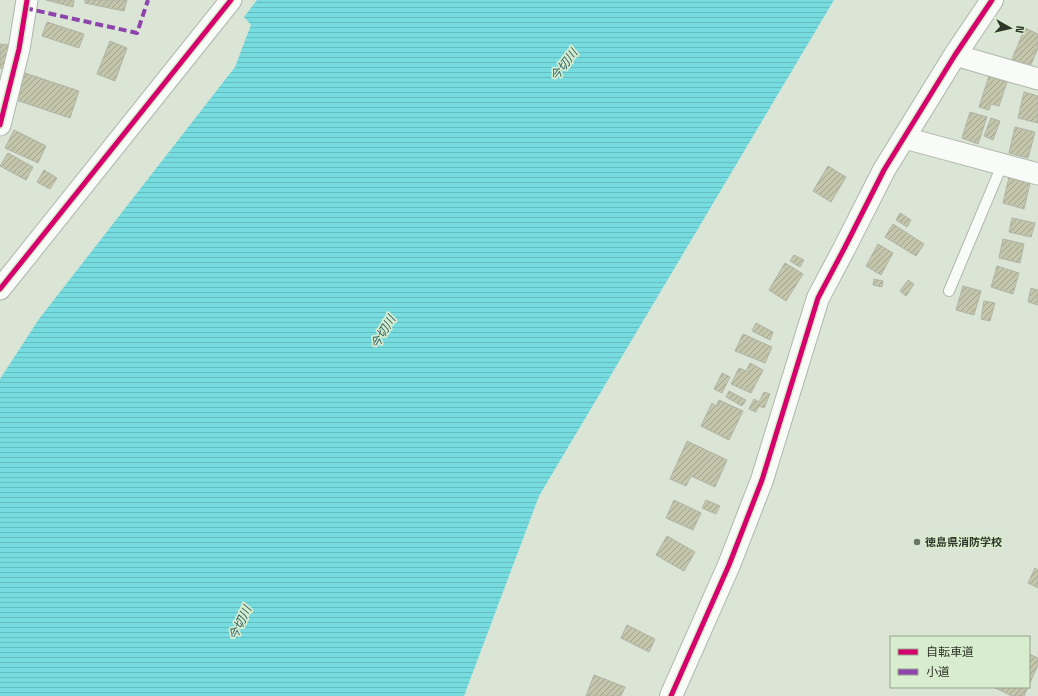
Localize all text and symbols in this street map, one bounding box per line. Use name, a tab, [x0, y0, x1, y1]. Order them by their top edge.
north arrow	[990, 8, 1030, 48]
text: N	[1012, 25, 1027, 34]
water label: 今切川	[547, 44, 582, 84]
water label: 今切川	[367, 311, 400, 352]
place label: 徳島県消防学校	[925, 535, 1002, 549]
marker: 徳島県消防学校	[912, 537, 922, 547]
water label: 今切川	[225, 602, 256, 643]
legend	[890, 636, 1030, 688]
text: 自転車道	[926, 644, 974, 660]
text: 小道	[926, 664, 950, 680]

